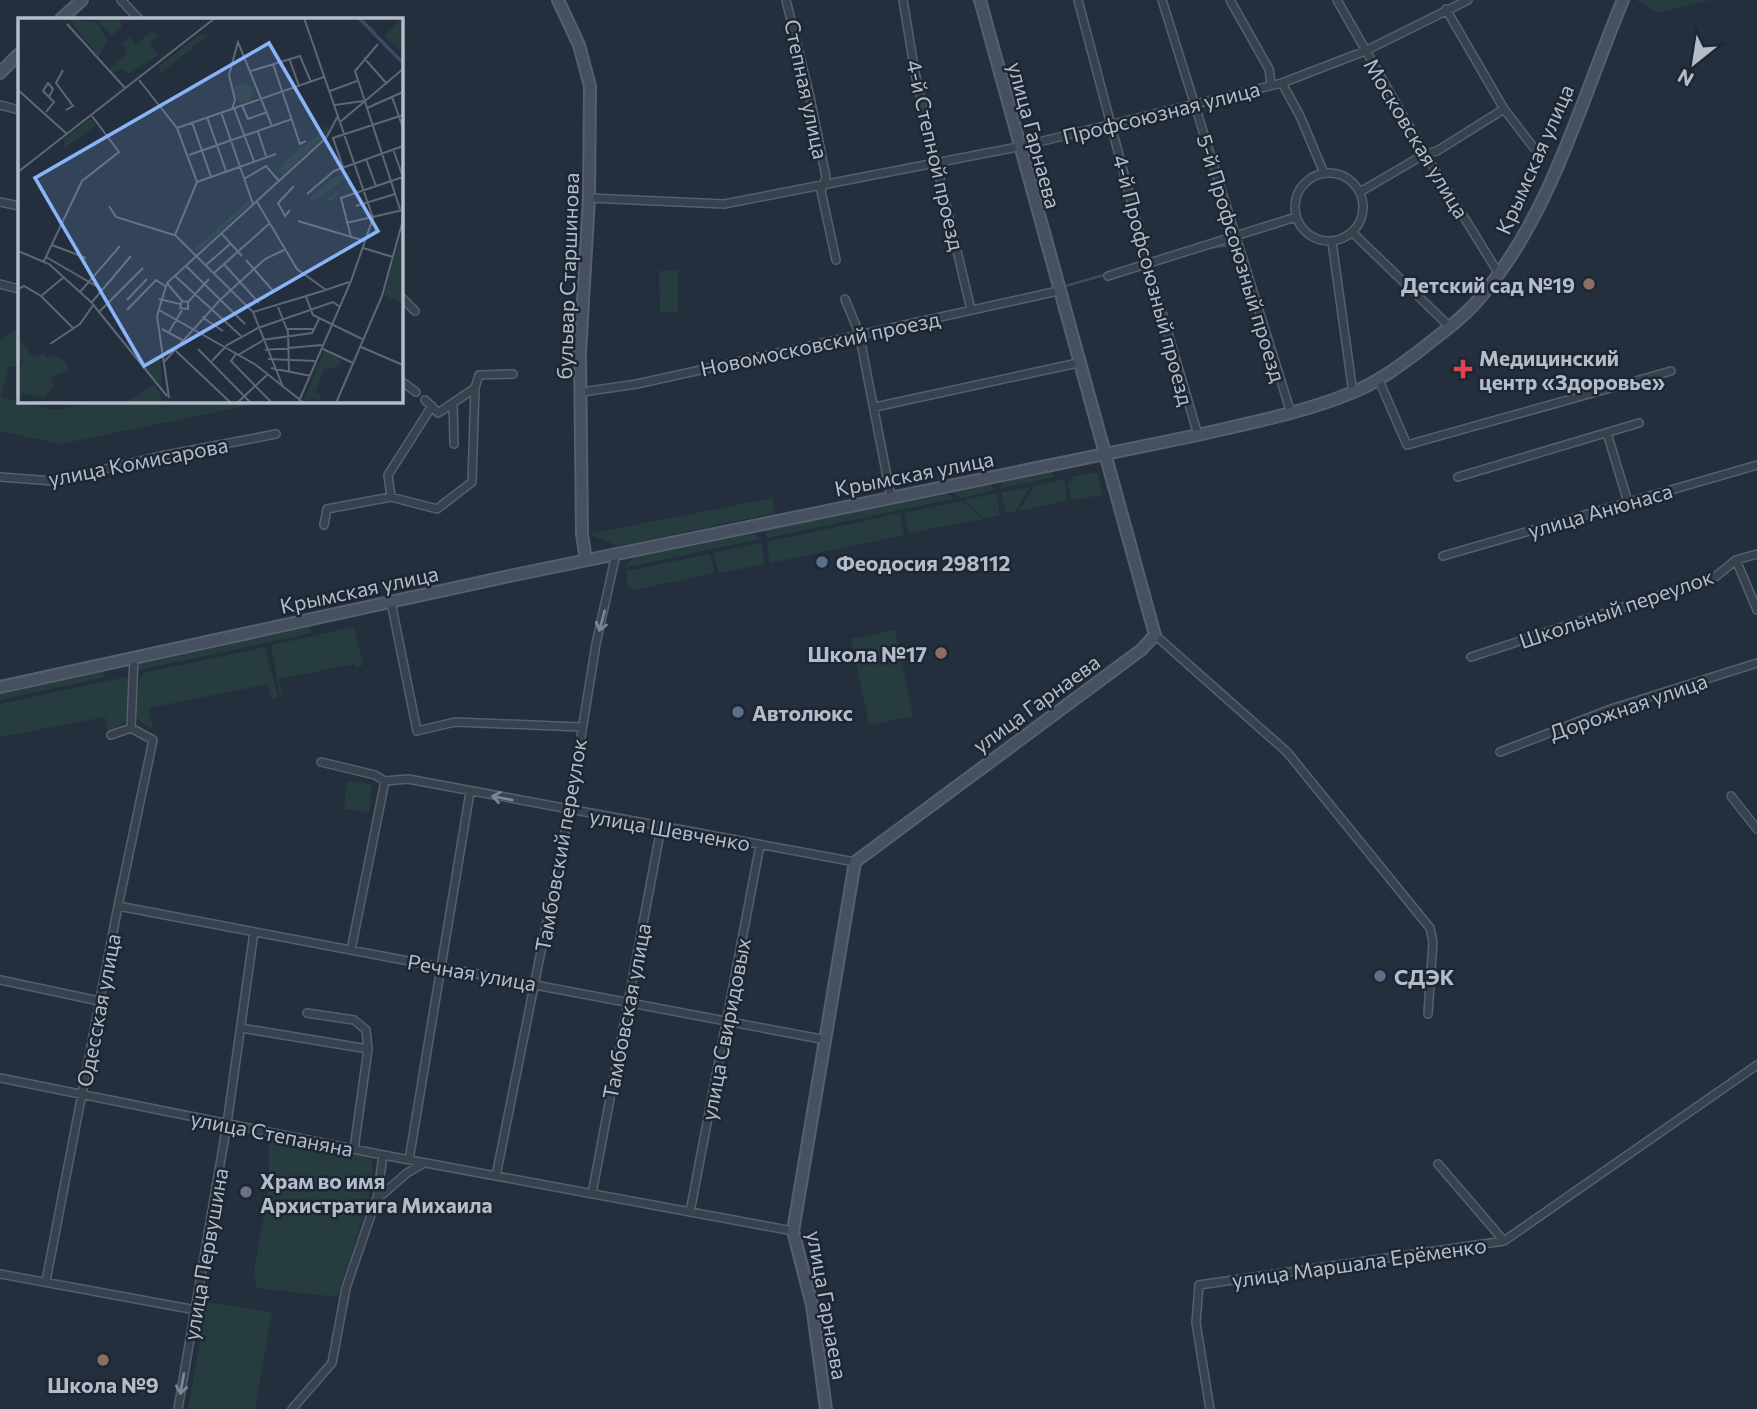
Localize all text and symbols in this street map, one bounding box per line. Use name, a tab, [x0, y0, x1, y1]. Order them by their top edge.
street label: Степная улица	[780, 17, 834, 161]
inset map	[18, 18, 402, 402]
north arrow	[1659, 28, 1729, 98]
street label: Московская улица	[1359, 53, 1475, 223]
street label: 4-й Степной проезд	[902, 57, 970, 253]
street label: улица Гарнаева	[1003, 59, 1067, 211]
text: N	[1673, 65, 1697, 92]
street label: Профсоюзная улица	[1060, 75, 1262, 149]
street label: Крымская улица	[1490, 80, 1578, 238]
street label: 5-й Профсоюзный проезд	[1192, 131, 1292, 385]
street label: 4-й Профсоюзный проезд	[1108, 152, 1200, 408]
street label: бульвар Старшинова	[551, 172, 583, 380]
place label: Детский сад №19	[1401, 272, 1575, 297]
marker: Детский сад №19	[1581, 276, 1597, 292]
street label: Новомосковский проезд	[698, 305, 942, 381]
place label: Медицинский центр «Здоровье»	[1479, 345, 1666, 394]
marker: Медицинский центр «Здоровье»	[1453, 359, 1473, 379]
street label: улица Комисарова	[46, 431, 230, 491]
street label: Крымская улица	[832, 445, 996, 501]
street label: улица Анюнаса	[1525, 477, 1675, 543]
place label: Феодосия 298112	[836, 550, 1011, 575]
marker: Феодосия 298112	[814, 554, 830, 570]
street label: Крымская улица	[277, 560, 441, 618]
street label: Школьный переулок	[1516, 563, 1716, 653]
one-way arrow	[595, 609, 608, 632]
place label: Школа №17	[808, 641, 927, 666]
marker: Школа №17	[933, 645, 949, 661]
street label: улица Гарнаева	[968, 649, 1104, 757]
street label: Дорожная улица	[1546, 667, 1710, 745]
place label: Автолюкс	[752, 700, 853, 725]
marker: Автолюкс	[730, 704, 746, 720]
street label: Тамбовский переулок	[529, 737, 591, 953]
one-way arrow	[491, 790, 514, 804]
street label: улица Шевченко	[588, 803, 752, 855]
street label: Тамбовская улица	[597, 921, 655, 1101]
street label: Одесская улица	[71, 931, 125, 1089]
street label: улица Свиридовых	[695, 935, 755, 1123]
street label: Речная улица	[406, 948, 538, 996]
place label: СДЭК	[1394, 964, 1455, 989]
marker: СДЭК	[1372, 968, 1388, 984]
street label: улица Степаняна	[189, 1105, 355, 1161]
street label: улица Первушина	[178, 1166, 232, 1342]
place label: Храм во имя Архистратига Михаила	[260, 1168, 492, 1217]
marker: Храм во имя Архистратига Михаила	[238, 1184, 254, 1200]
street label: улица Гарнаева	[803, 1229, 853, 1381]
street label: улица Маршала Ерёменко	[1230, 1232, 1488, 1292]
marker: Школа №9	[95, 1352, 111, 1368]
place label: Школа №9	[47, 1372, 159, 1397]
one-way arrow	[175, 1372, 189, 1395]

